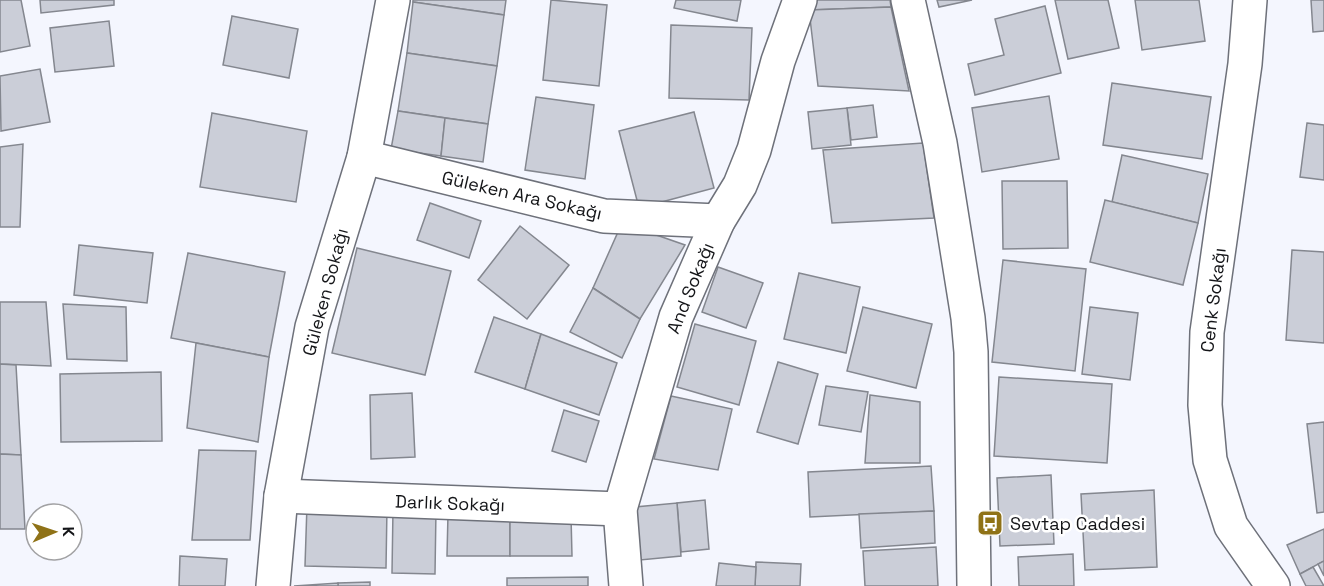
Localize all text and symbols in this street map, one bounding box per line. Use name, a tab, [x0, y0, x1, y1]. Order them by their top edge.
street label: Güleken Ara Sokağı	[440, 165, 604, 225]
street label: Güleken Sokağı	[297, 226, 353, 358]
street label: And Sokağı	[661, 239, 719, 337]
street label: Cenk Sokağı	[1195, 246, 1231, 354]
street label: Darlık Sokağı	[395, 490, 505, 516]
north arrow	[24, 502, 84, 562]
bus stop icon: Sevtap Caddesi	[975, 508, 1005, 538]
place label: Sevtap Caddesi	[1010, 512, 1145, 535]
text: K	[58, 526, 79, 537]

